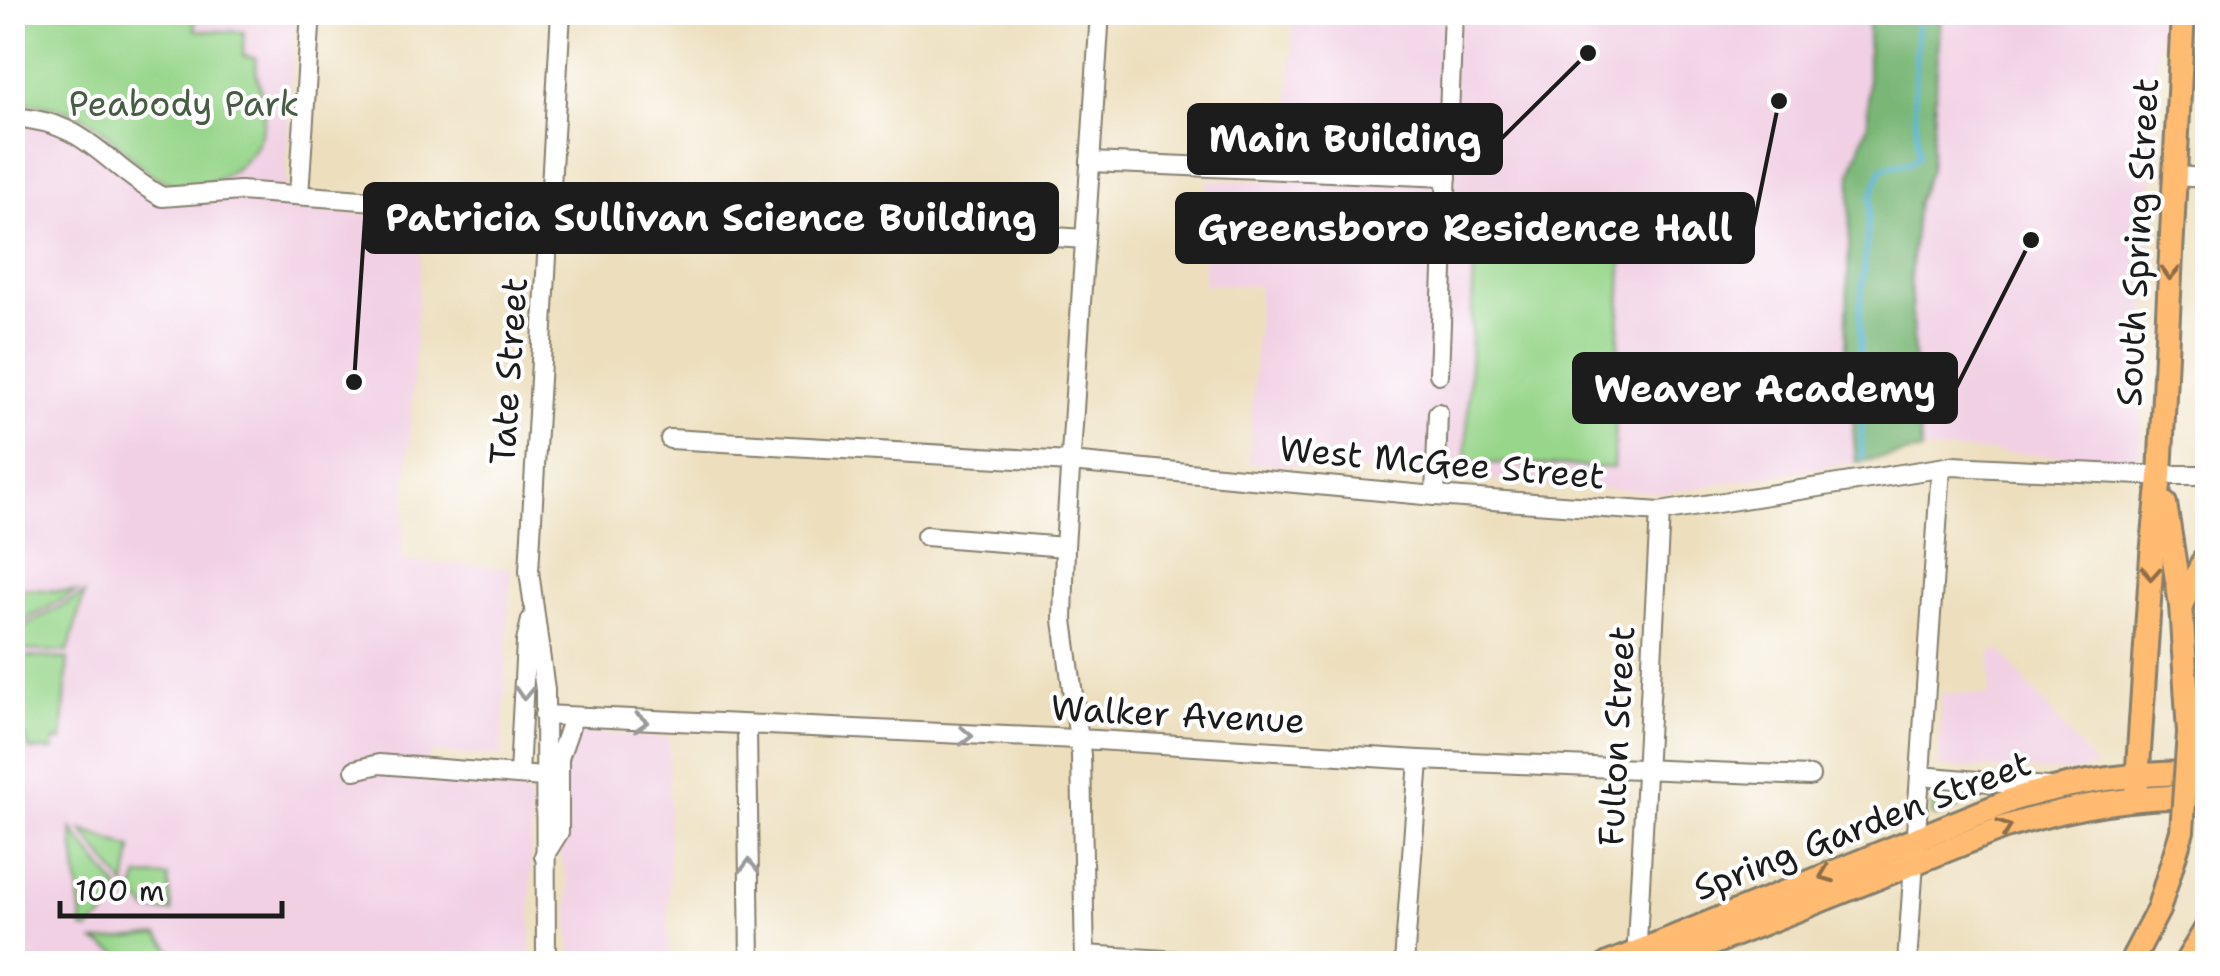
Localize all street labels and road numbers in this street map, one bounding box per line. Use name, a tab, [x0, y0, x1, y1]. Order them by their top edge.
street label: South Spring Street	[2105, 77, 2169, 407]
street label: Tate Street	[478, 276, 538, 466]
street label: West McGee Street	[1277, 424, 1607, 500]
street label: Fulton Street	[1587, 625, 1645, 847]
street label: Walker Avenue	[1050, 684, 1306, 744]
street label: Spring Garden Street	[1687, 739, 2037, 911]

